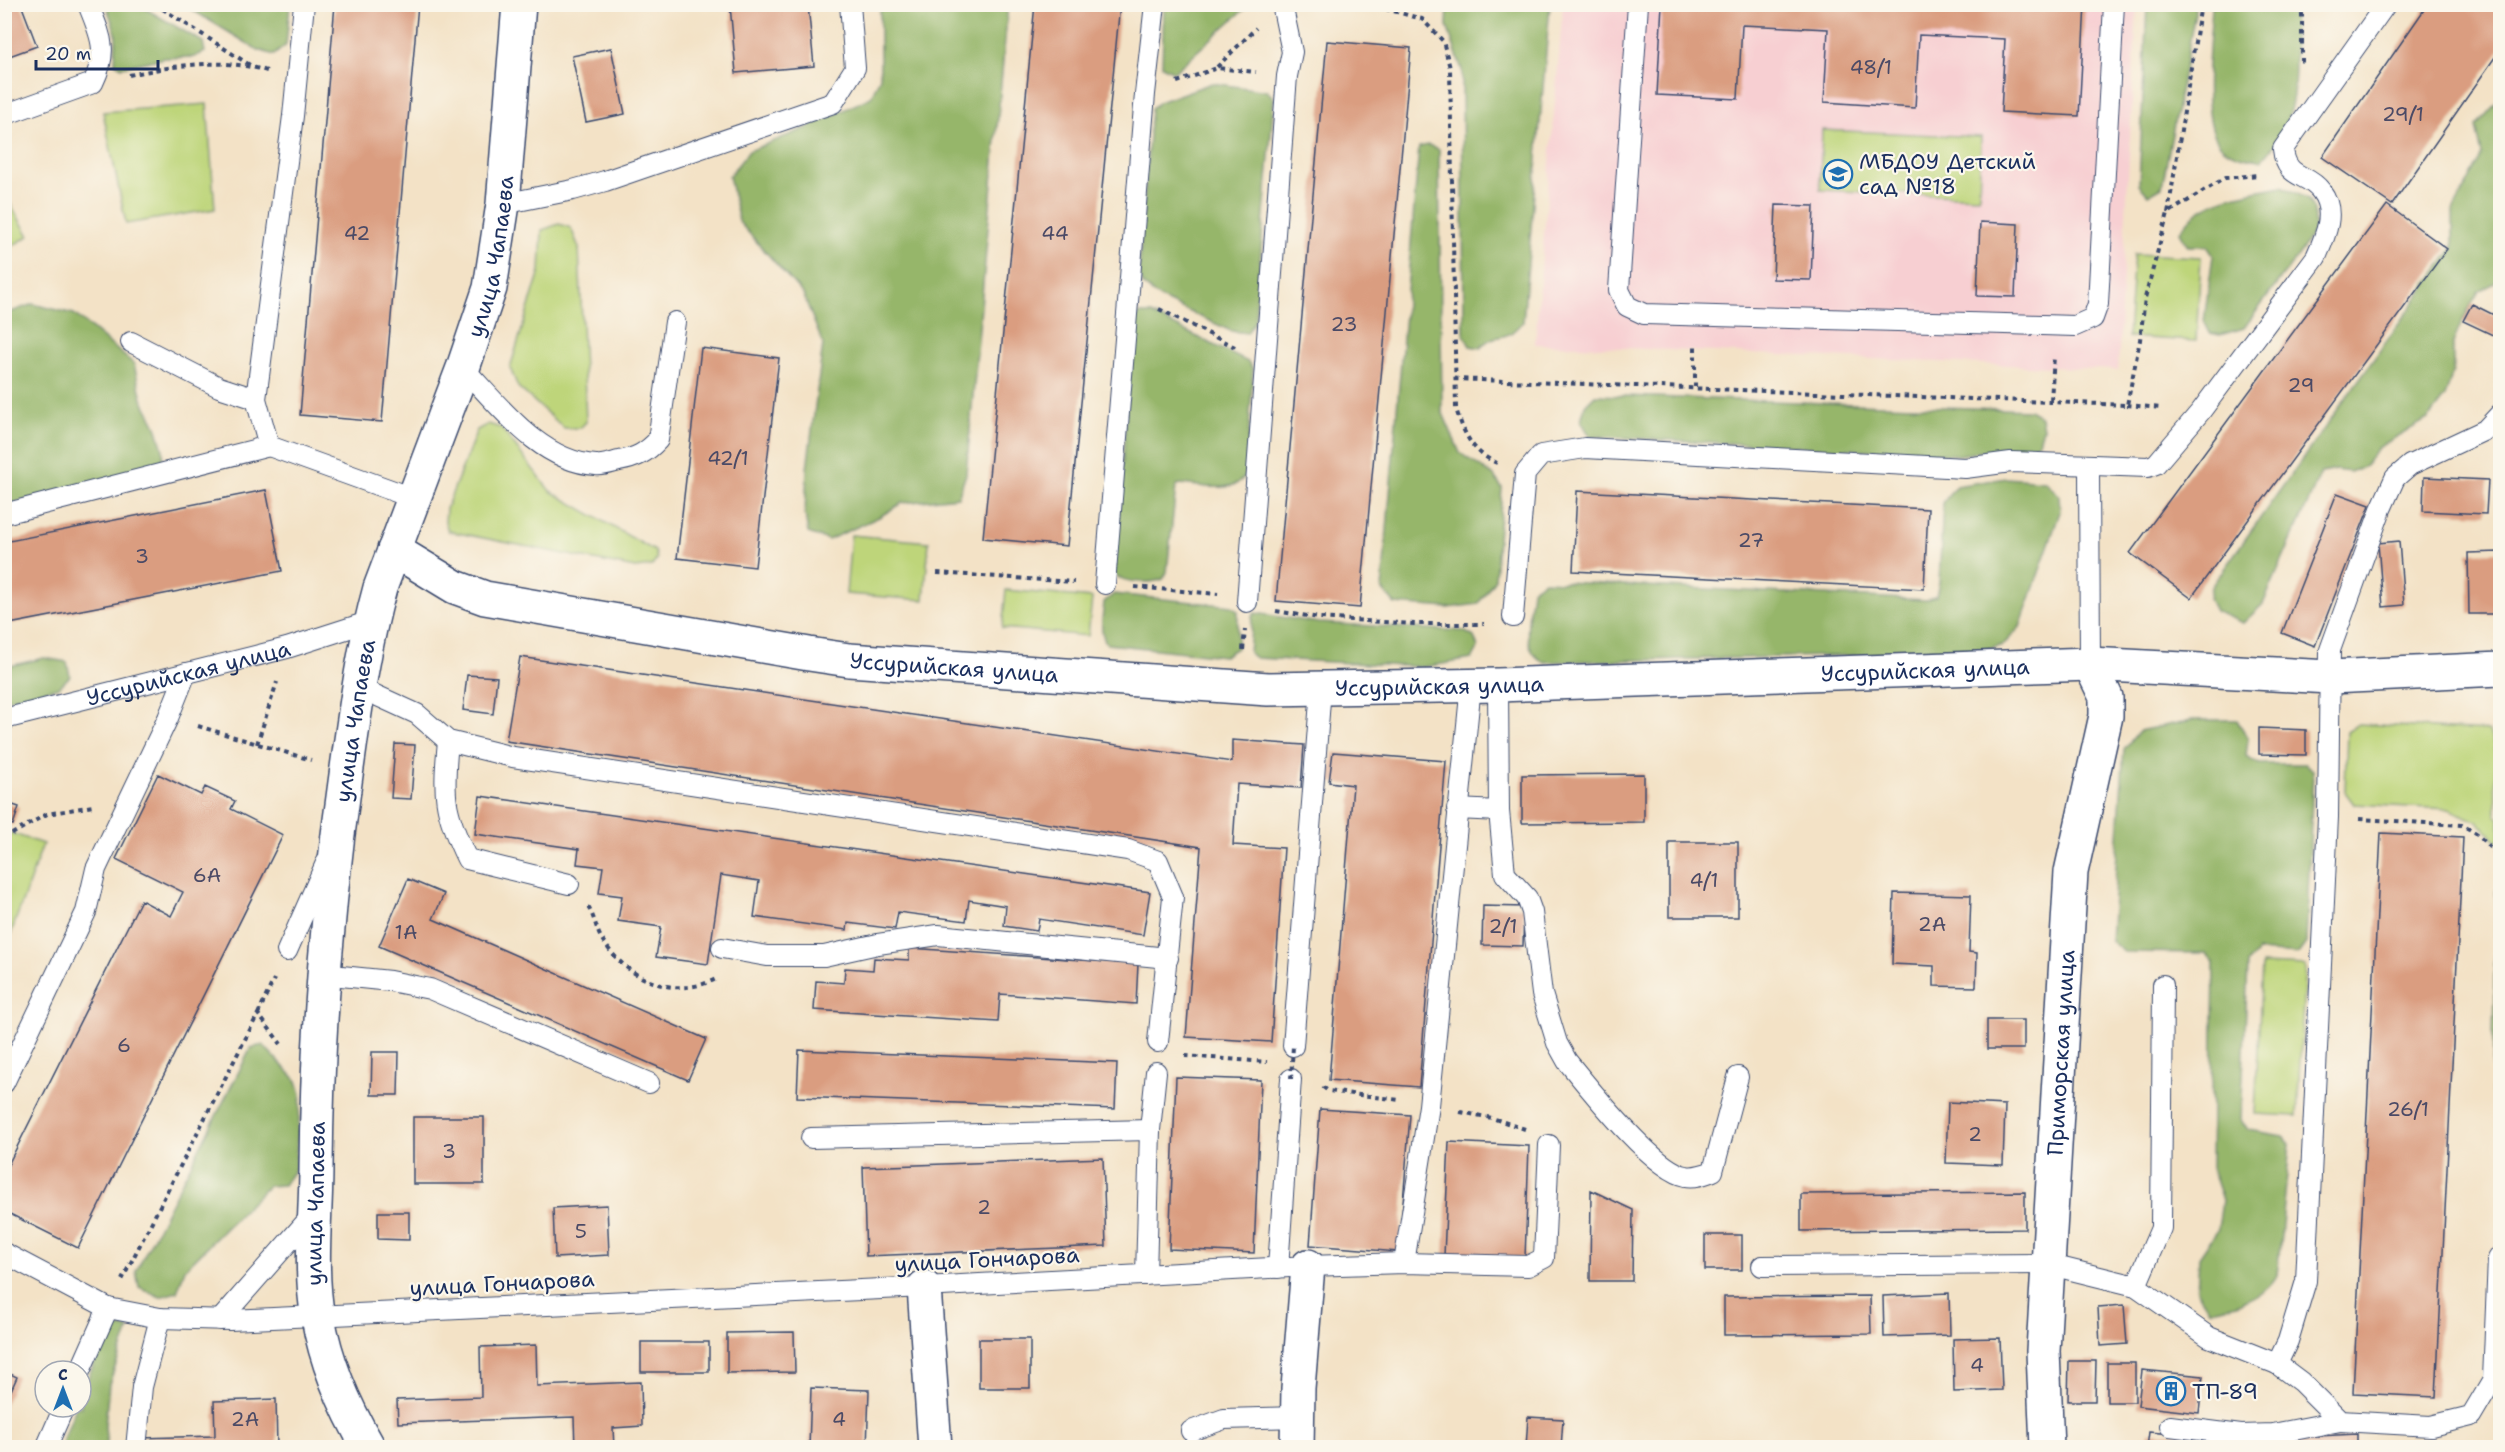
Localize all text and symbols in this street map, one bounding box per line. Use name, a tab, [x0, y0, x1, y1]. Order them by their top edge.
scale bar	[36, 33, 158, 71]
text: 20 m	[45, 42, 91, 66]
house number: 48/1	[1850, 54, 1892, 80]
house number: 29/1	[2382, 101, 2424, 127]
place label: МБДОУ Детский сад №18	[1859, 147, 2036, 201]
school or university icon: МБДОУ Детский сад №18	[1822, 158, 1854, 190]
street label: улица Чапаева	[460, 174, 520, 341]
house number: 42	[344, 220, 370, 246]
house number: 44	[1041, 220, 1069, 246]
house number: 23	[1331, 311, 1357, 337]
house number: 29	[2288, 372, 2314, 398]
house number: 42/1	[707, 445, 749, 471]
house number: 27	[1738, 527, 1764, 553]
house number: 3	[135, 543, 149, 569]
street label: Уссурийская улица	[83, 634, 294, 713]
street label: улица Чапаева	[328, 637, 382, 804]
street label: Уссурийская улица	[849, 646, 1060, 689]
street label: Уссурийская улица	[1820, 652, 2031, 689]
street label: Уссурийская улица	[1335, 669, 1545, 703]
house number: 6А	[193, 862, 221, 888]
house number: 4/1	[1689, 867, 1719, 893]
house number: 2А	[1918, 911, 1946, 937]
house number: 2/1	[1489, 913, 1518, 939]
house number: 1А	[395, 919, 417, 945]
street label: Приморская улица	[2040, 949, 2081, 1156]
house number: 6	[117, 1032, 131, 1058]
house number: 26/1	[2387, 1096, 2429, 1122]
street label: улица Чапаева	[299, 1121, 332, 1287]
house number: 2	[1968, 1121, 1982, 1147]
house number: 3	[442, 1138, 456, 1164]
house number: 2	[977, 1194, 991, 1220]
house number: 5	[575, 1218, 587, 1244]
street label: улица Гончарова	[894, 1240, 1081, 1279]
street label: улица Гончарова	[409, 1264, 596, 1303]
house number: 4	[1970, 1352, 1984, 1378]
north arrow	[33, 1359, 93, 1419]
text: С	[58, 1364, 68, 1385]
building icon: ТП-89	[2155, 1375, 2187, 1407]
place label: ТП-89	[2192, 1377, 2258, 1406]
house number: 2А	[231, 1406, 259, 1432]
house number: 4	[832, 1406, 846, 1432]

